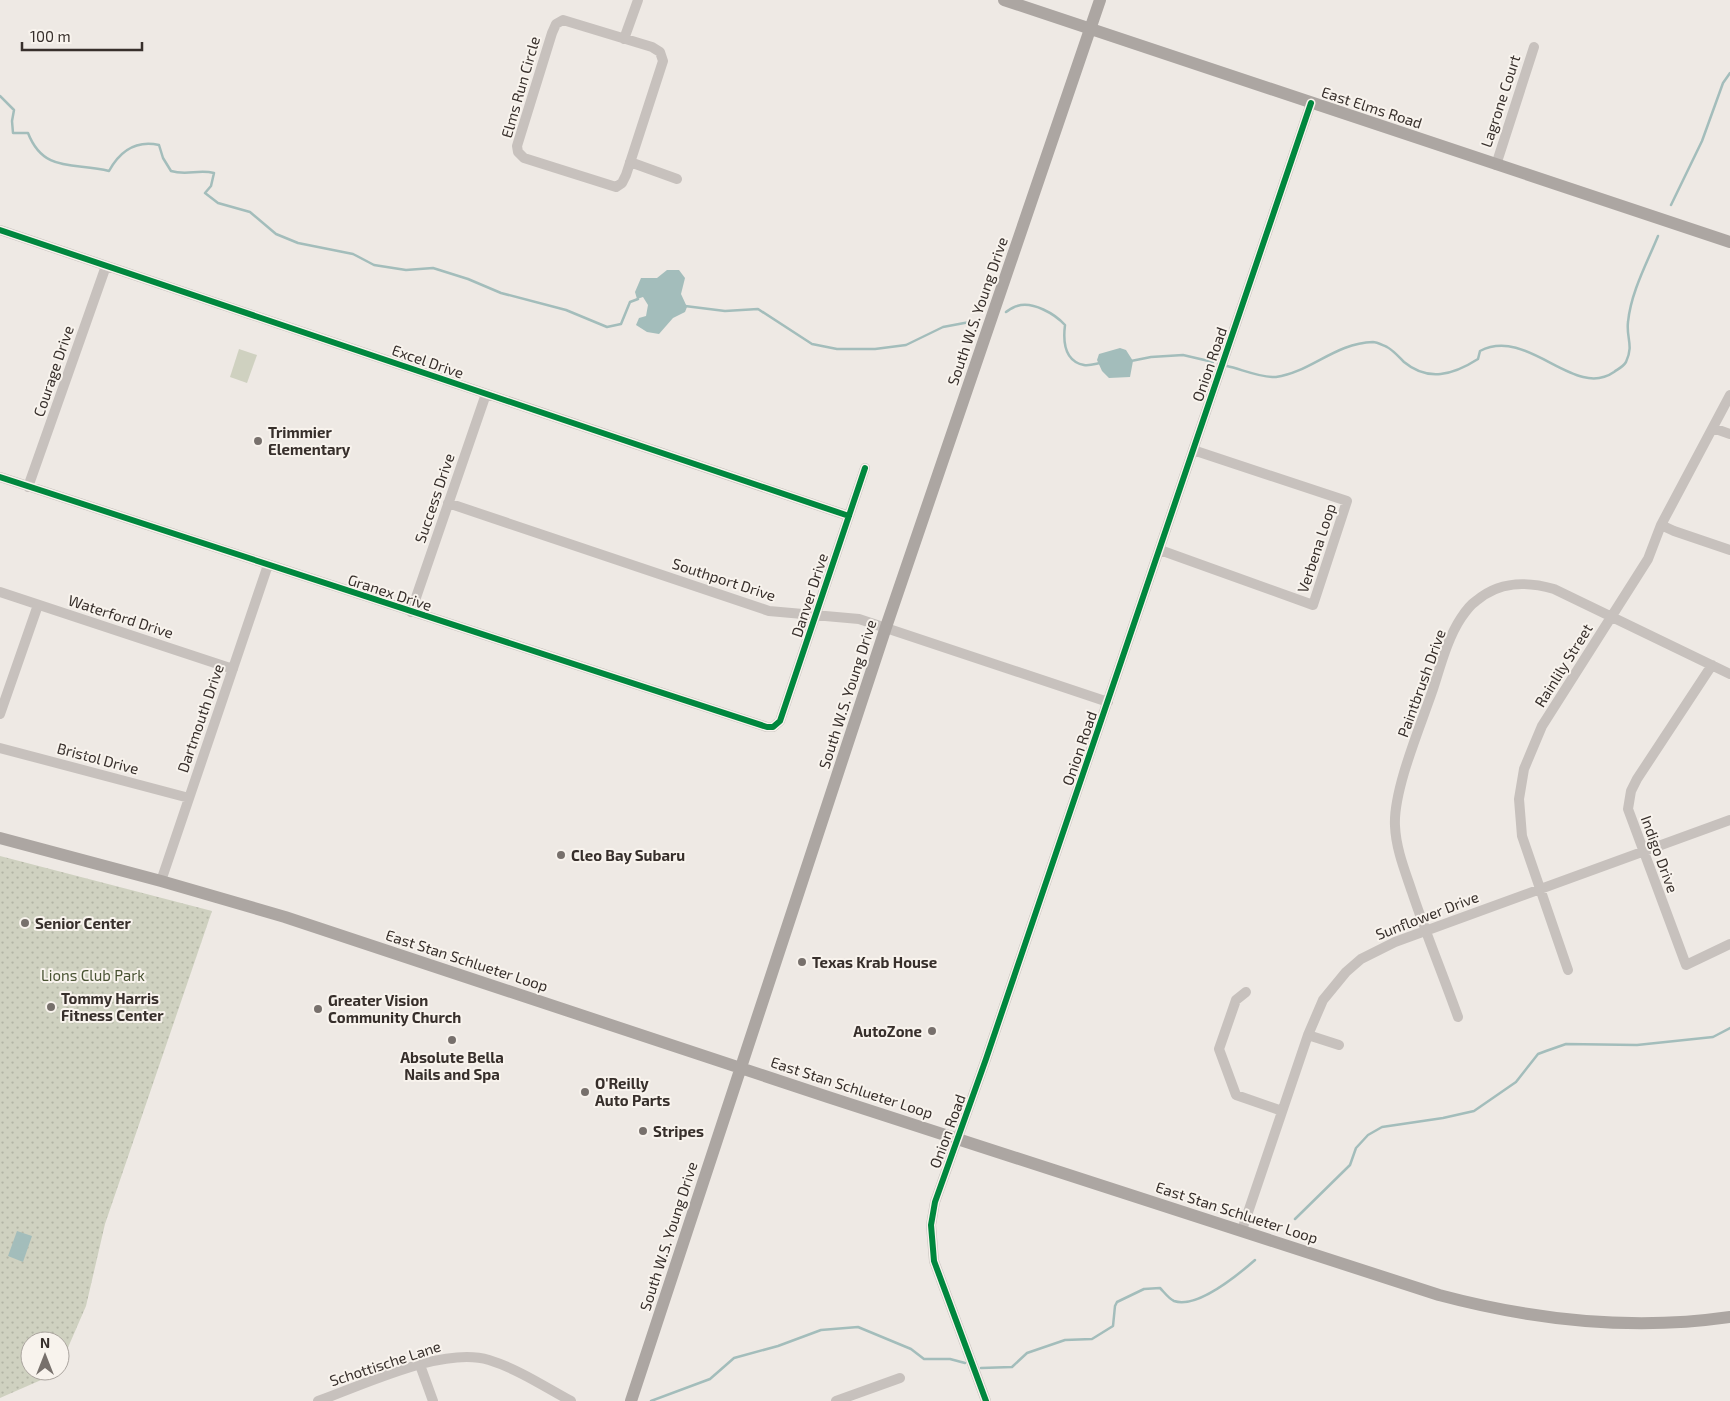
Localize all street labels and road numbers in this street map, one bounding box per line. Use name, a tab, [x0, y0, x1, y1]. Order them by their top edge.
street label: Elms Run Circle	[497, 34, 543, 140]
street label: Lagrone Court	[1477, 52, 1523, 149]
street label: East Elms Road	[1319, 82, 1425, 132]
street label: South W.S. Young Drive	[943, 234, 1011, 388]
street label: Courage Drive	[29, 323, 77, 419]
street label: Onion Road	[1188, 324, 1230, 404]
street label: Excel Drive	[390, 340, 466, 382]
street label: Success Drive	[410, 451, 458, 545]
street label: Verbena Loop	[1293, 501, 1339, 595]
street label: Danver Drive	[787, 551, 831, 639]
street label: Southport Drive	[670, 554, 778, 604]
street label: Granex Drive	[346, 570, 434, 614]
street label: Waterford Drive	[66, 591, 176, 641]
street label: South W.S. Young Drive	[814, 617, 880, 771]
street label: Rainlily Street	[1530, 620, 1596, 710]
street label: Paintbrush Drive	[1393, 627, 1449, 739]
street label: Dartmouth Drive	[173, 661, 227, 775]
street label: Onion Road	[1058, 708, 1100, 788]
street label: Bristol Drive	[55, 738, 141, 778]
street label: Indigo Drive	[1638, 813, 1682, 895]
street label: Sunflower Drive	[1373, 887, 1481, 943]
street label: East Stan Schlueter Loop	[384, 925, 550, 995]
street label: East Stan Schlueter Loop	[769, 1052, 935, 1122]
street label: Onion Road	[925, 1091, 969, 1171]
street label: South W.S. Young Drive	[635, 1159, 701, 1313]
street label: East Stan Schlueter Loop	[1154, 1177, 1320, 1247]
street label: Schottische Lane	[327, 1337, 443, 1389]

